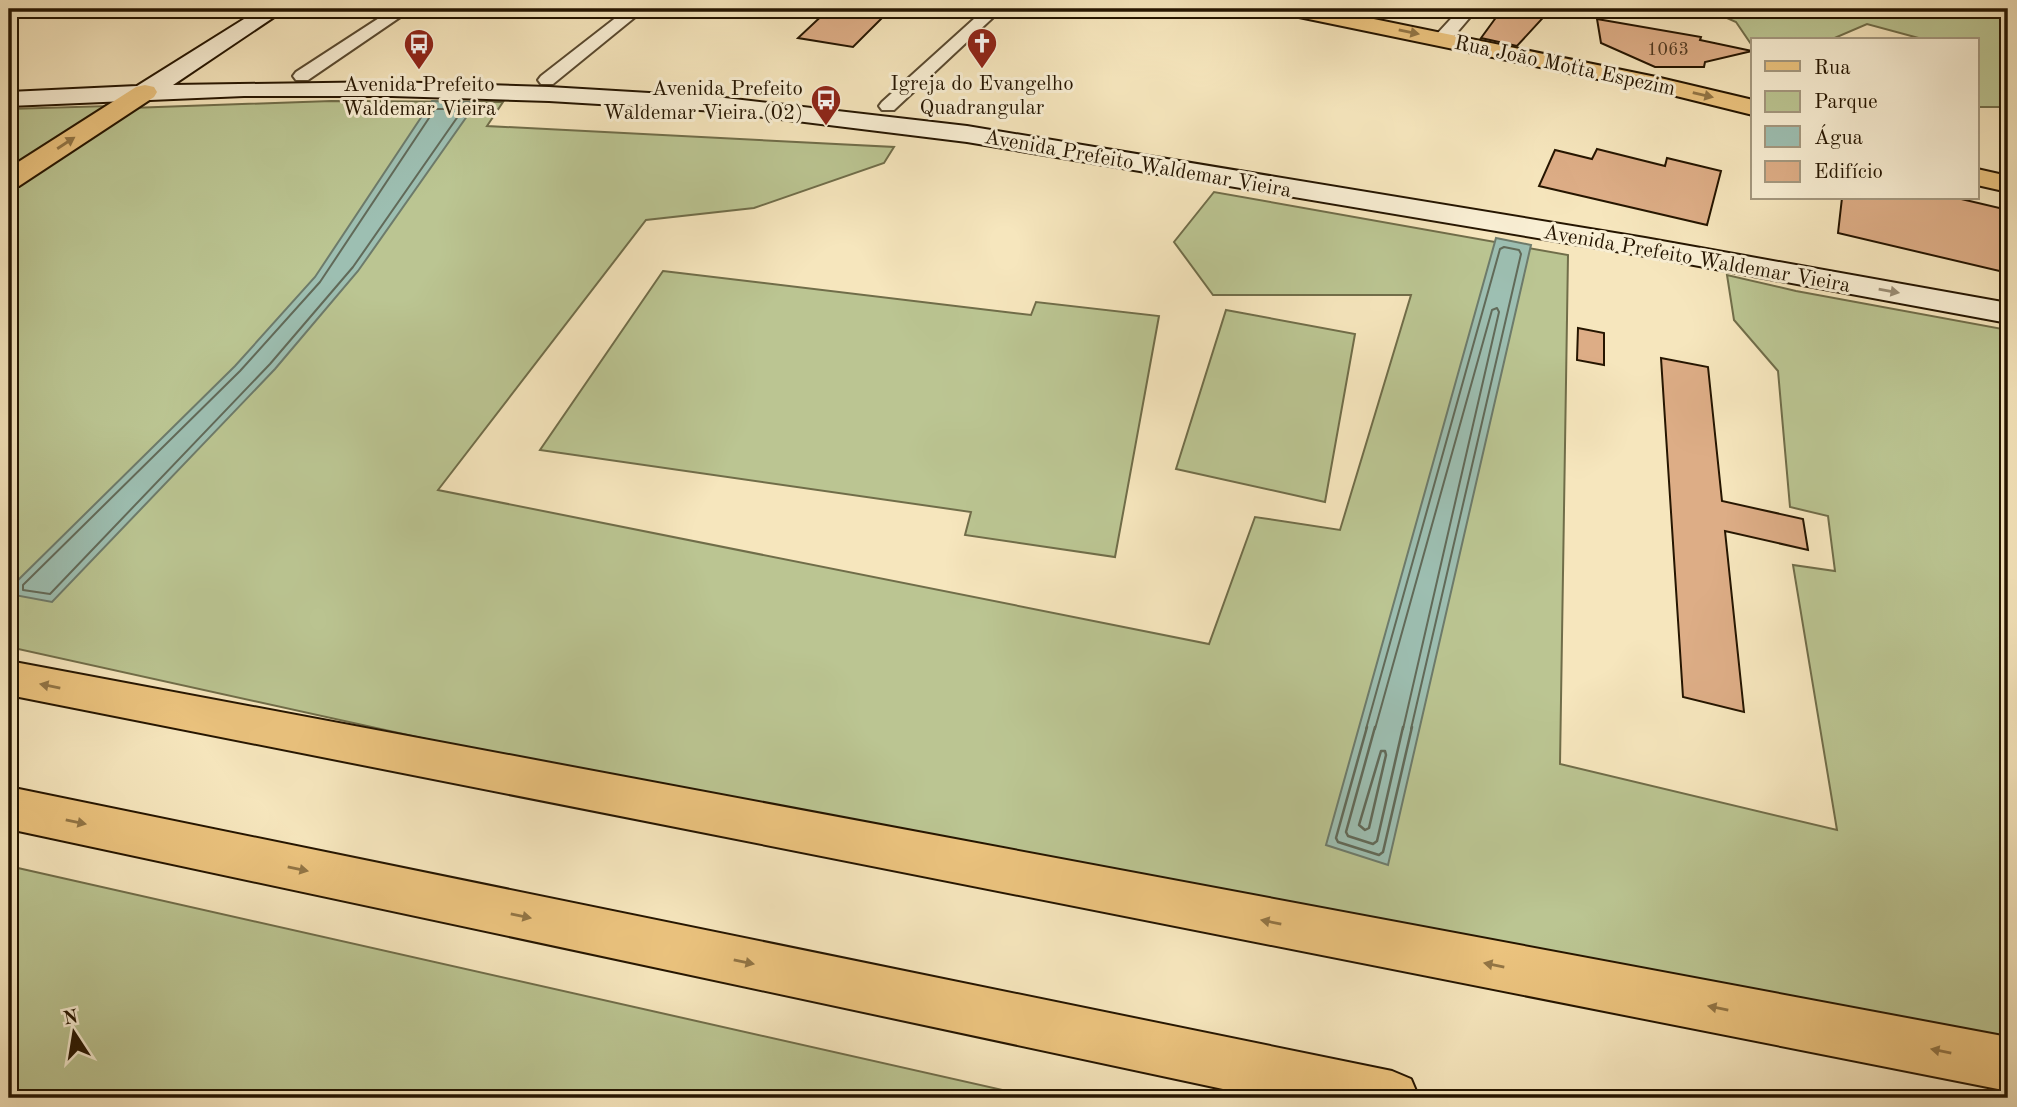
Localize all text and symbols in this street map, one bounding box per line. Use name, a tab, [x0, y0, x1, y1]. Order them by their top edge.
church icon: Igreja do Evangelho Quadrangular	[965, 26, 999, 70]
bus stop icon: Avenida Prefeito Waldemar Vieira	[402, 27, 436, 71]
one-way arrow	[1398, 27, 1420, 38]
street label: Rua João Motta Espezim	[1452, 33, 1677, 100]
legend	[1751, 38, 1979, 200]
house number: 1063	[1647, 41, 1689, 59]
text: Rua	[1814, 58, 1851, 79]
place label: Igreja do Evangelho Quadrangular	[890, 74, 1074, 119]
place label: Avenida Prefeito Waldemar Vieira	[342, 75, 496, 120]
place label: Avenida Prefeito Waldemar Vieira (02)	[603, 79, 803, 124]
bus stop icon: Avenida Prefeito Waldemar Vieira (02)	[809, 83, 843, 127]
one-way arrow	[1692, 90, 1714, 101]
text: Parque	[1814, 92, 1878, 113]
text: Água	[1814, 124, 1863, 149]
street label: Avenida Prefeito Waldemar Vieira	[983, 127, 1293, 202]
one-way arrow	[57, 136, 75, 150]
text: Edifício	[1814, 162, 1883, 183]
street label: Avenida Prefeito Waldemar Vieira	[1542, 222, 1852, 297]
one-way arrow	[1878, 286, 1900, 297]
one-way arrow	[39, 681, 61, 692]
one-way arrow	[65, 817, 87, 828]
one-way arrow	[287, 864, 309, 875]
one-way arrow	[510, 910, 532, 921]
one-way arrow	[1260, 916, 1282, 927]
one-way arrow	[733, 957, 755, 968]
one-way arrow	[1483, 959, 1505, 970]
north arrow	[38, 998, 108, 1068]
one-way arrow	[1707, 1002, 1729, 1013]
text: N	[62, 1008, 81, 1030]
one-way arrow	[1930, 1045, 1952, 1056]

